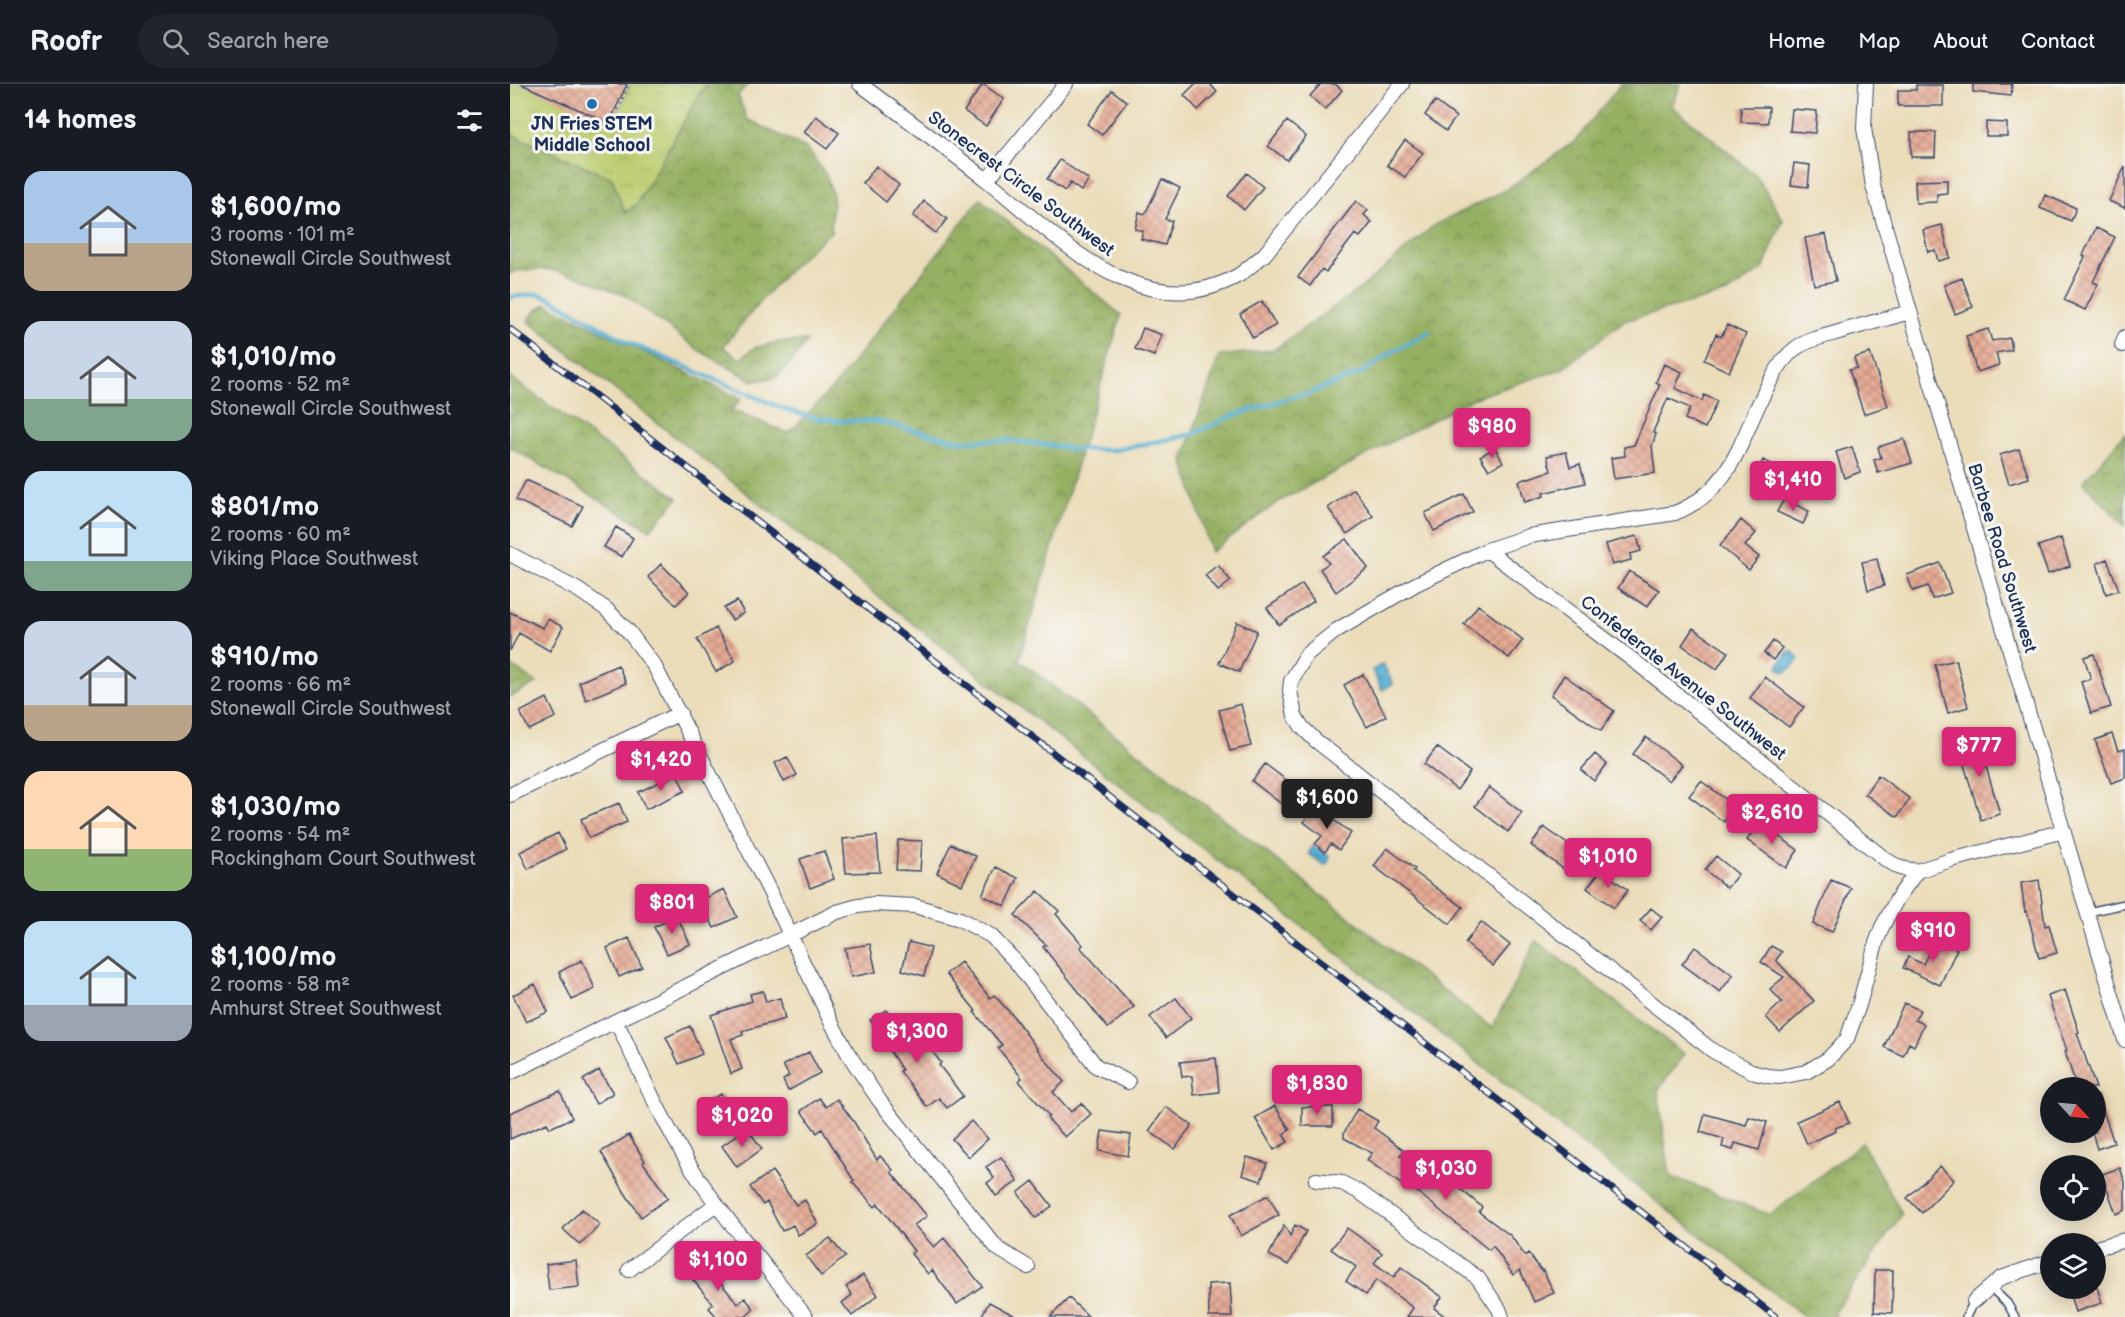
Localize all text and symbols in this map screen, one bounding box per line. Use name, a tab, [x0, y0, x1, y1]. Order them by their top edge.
search box	[138, 14, 558, 68]
text: Roofr	[30, 25, 102, 58]
icon: search	[159, 25, 192, 58]
text: Search here	[207, 28, 329, 55]
text: Home	[1768, 29, 1825, 54]
text: Map	[1858, 29, 1900, 54]
text: About	[1933, 29, 1988, 54]
text: Contact	[2021, 29, 2095, 54]
marker: JN Fries STEM Middle School	[585, 97, 599, 111]
icon: filters	[453, 104, 486, 137]
text: 14 homes	[24, 105, 136, 136]
street label: Stonecrest Circle Southwest	[924, 107, 1119, 261]
place label: JN Fries STEM Middle School	[531, 114, 653, 156]
text: $1,600/mo	[210, 192, 341, 223]
icon: home	[72, 195, 144, 267]
text: 3 rooms · 101 m²	[210, 223, 355, 247]
text: Stonewall Circle Southwest	[210, 247, 451, 271]
text: $1,010/mo	[210, 342, 336, 373]
icon: home	[72, 345, 144, 417]
text: 2 rooms · 52 m²	[210, 373, 350, 397]
text: Stonewall Circle Southwest	[210, 397, 451, 421]
pin: $980	[1456, 408, 1528, 459]
text: $980	[1467, 415, 1517, 439]
pin: $1,410	[1744, 461, 1842, 512]
street label: Barbee Road Southwest	[1963, 461, 2041, 656]
text: $1,410	[1764, 468, 1822, 492]
text: $801/mo	[210, 492, 319, 523]
icon: home	[72, 495, 144, 567]
text: 2 rooms · 60 m²	[210, 523, 351, 547]
text: Viking Place Southwest	[210, 547, 418, 571]
street label: Confederate Avenue Southwest	[1576, 591, 1790, 765]
text: $910/mo	[210, 642, 319, 673]
icon: home	[72, 645, 144, 717]
text: 2 rooms · 66 m²	[210, 673, 351, 697]
text: Stonewall Circle Southwest	[210, 697, 451, 721]
pin: $777	[1943, 727, 2015, 778]
text: $777	[1956, 734, 2002, 758]
pin: $1,420	[612, 741, 710, 792]
text: $1,420	[630, 748, 692, 772]
pin: $1,600	[1278, 779, 1376, 830]
text: $1,600	[1295, 786, 1359, 810]
text: $1,030/mo	[210, 792, 341, 823]
pin: $2,610	[1723, 794, 1821, 845]
icon: home	[72, 795, 144, 867]
text: $2,610	[1741, 801, 1803, 825]
text: 2 rooms · 54 m²	[210, 823, 350, 847]
pin: $1,010	[1559, 838, 1657, 889]
text: $1,010	[1578, 845, 1638, 869]
text: Rockingham Court Southwest	[210, 847, 476, 871]
pin: $801	[636, 884, 708, 935]
text: $801	[649, 891, 695, 915]
pin: $910	[1897, 912, 1969, 963]
text: $910	[1910, 919, 1956, 943]
text: $1,100/mo	[210, 942, 336, 973]
icon: home	[72, 945, 144, 1017]
text: 2 rooms · 58 m²	[210, 973, 350, 997]
text: Amhurst Street Southwest	[210, 997, 442, 1021]
pin: $1,300	[868, 1013, 966, 1064]
text: $1,300	[886, 1020, 948, 1044]
pin: $1,830	[1268, 1065, 1366, 1116]
text: $1,830	[1286, 1072, 1348, 1096]
north arrow	[2040, 1077, 2106, 1143]
map controls	[2040, 1077, 2106, 1299]
pin: $1,020	[693, 1097, 791, 1148]
text: $1,020	[711, 1104, 773, 1128]
pin: $1,030	[1397, 1150, 1495, 1201]
button: locate	[2040, 1155, 2106, 1221]
text: $1,030	[1415, 1157, 1477, 1181]
button: layers	[2040, 1233, 2106, 1299]
pin: $1,100	[669, 1241, 767, 1292]
text: $1,100	[688, 1248, 748, 1272]

